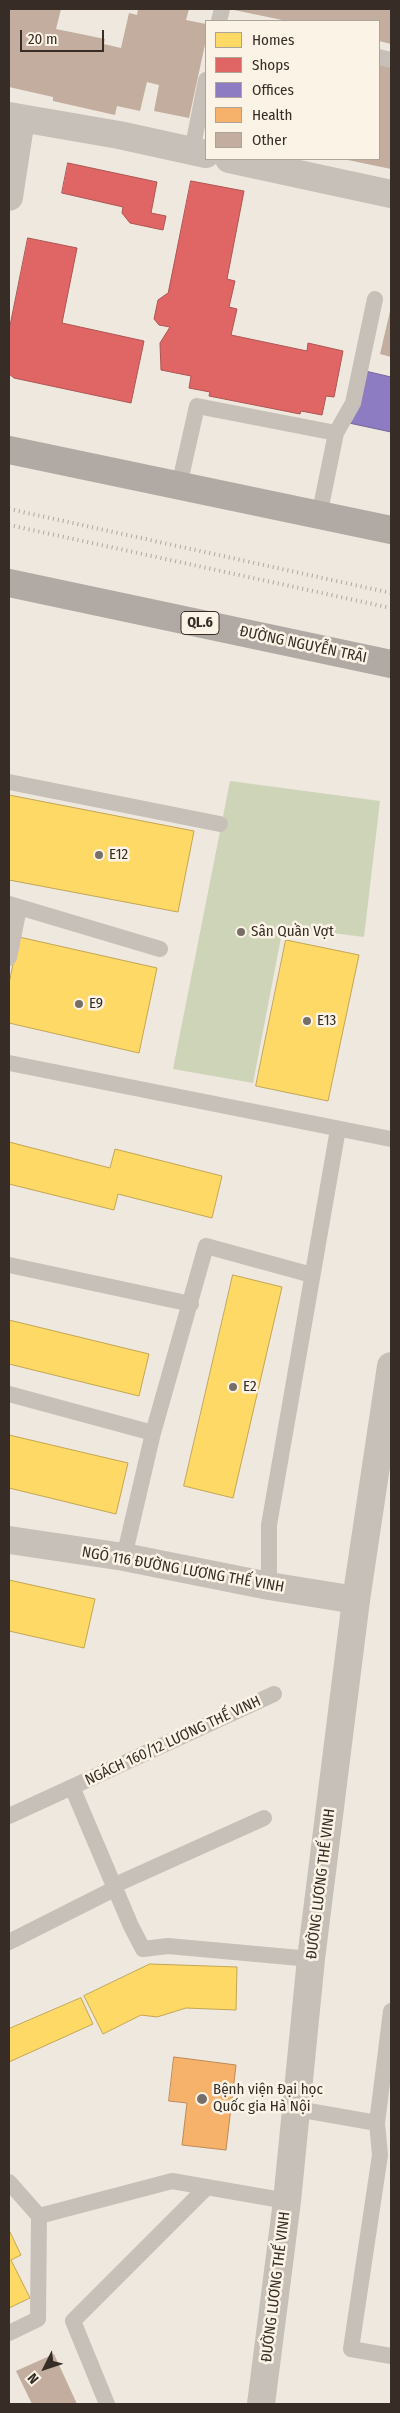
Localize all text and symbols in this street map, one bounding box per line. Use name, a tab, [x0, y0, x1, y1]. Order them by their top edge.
scale bar	[22, 20, 106, 52]
legend	[205, 20, 380, 160]
text: 20 m	[28, 30, 58, 48]
text: Homes	[252, 31, 294, 49]
text: Shops	[252, 56, 290, 74]
text: Offices	[252, 81, 294, 99]
text: Health	[252, 106, 292, 124]
text: Other	[252, 131, 287, 149]
road number: QL.6	[181, 612, 219, 634]
street label: ĐƯỜNG NGUYỄN TRÃI	[238, 623, 368, 667]
place label: E12	[109, 846, 128, 864]
marker: E12	[93, 849, 105, 861]
place label: Sân Quần Vợt	[251, 923, 334, 941]
marker: Sân Quần Vợt	[235, 926, 247, 938]
place label: E9	[89, 995, 103, 1013]
marker: E9	[73, 998, 85, 1010]
place label: E13	[317, 1012, 336, 1030]
marker: E13	[301, 1015, 313, 1027]
place label: E2	[243, 1378, 257, 1396]
marker: E2	[227, 1381, 239, 1393]
street label: NGÕ 116 ĐƯỜNG LƯƠNG THẾ VINH	[81, 1543, 285, 1597]
street label: NGÁCH 160/12 LƯƠNG THẾ VINH	[82, 1692, 264, 1790]
street label: ĐƯỜNG LƯƠNG THẾ VINH	[303, 1808, 339, 1960]
place label: Bệnh viện Đại học Quốc gia Hà Nội	[213, 2081, 323, 2116]
marker: Bệnh viện Đại học Quốc gia Hà Nội	[195, 2092, 209, 2106]
street label: ĐƯỜNG LƯƠNG THẾ VINH	[258, 2211, 294, 2363]
north arrow	[20, 2343, 70, 2393]
text: N	[24, 2369, 42, 2387]

